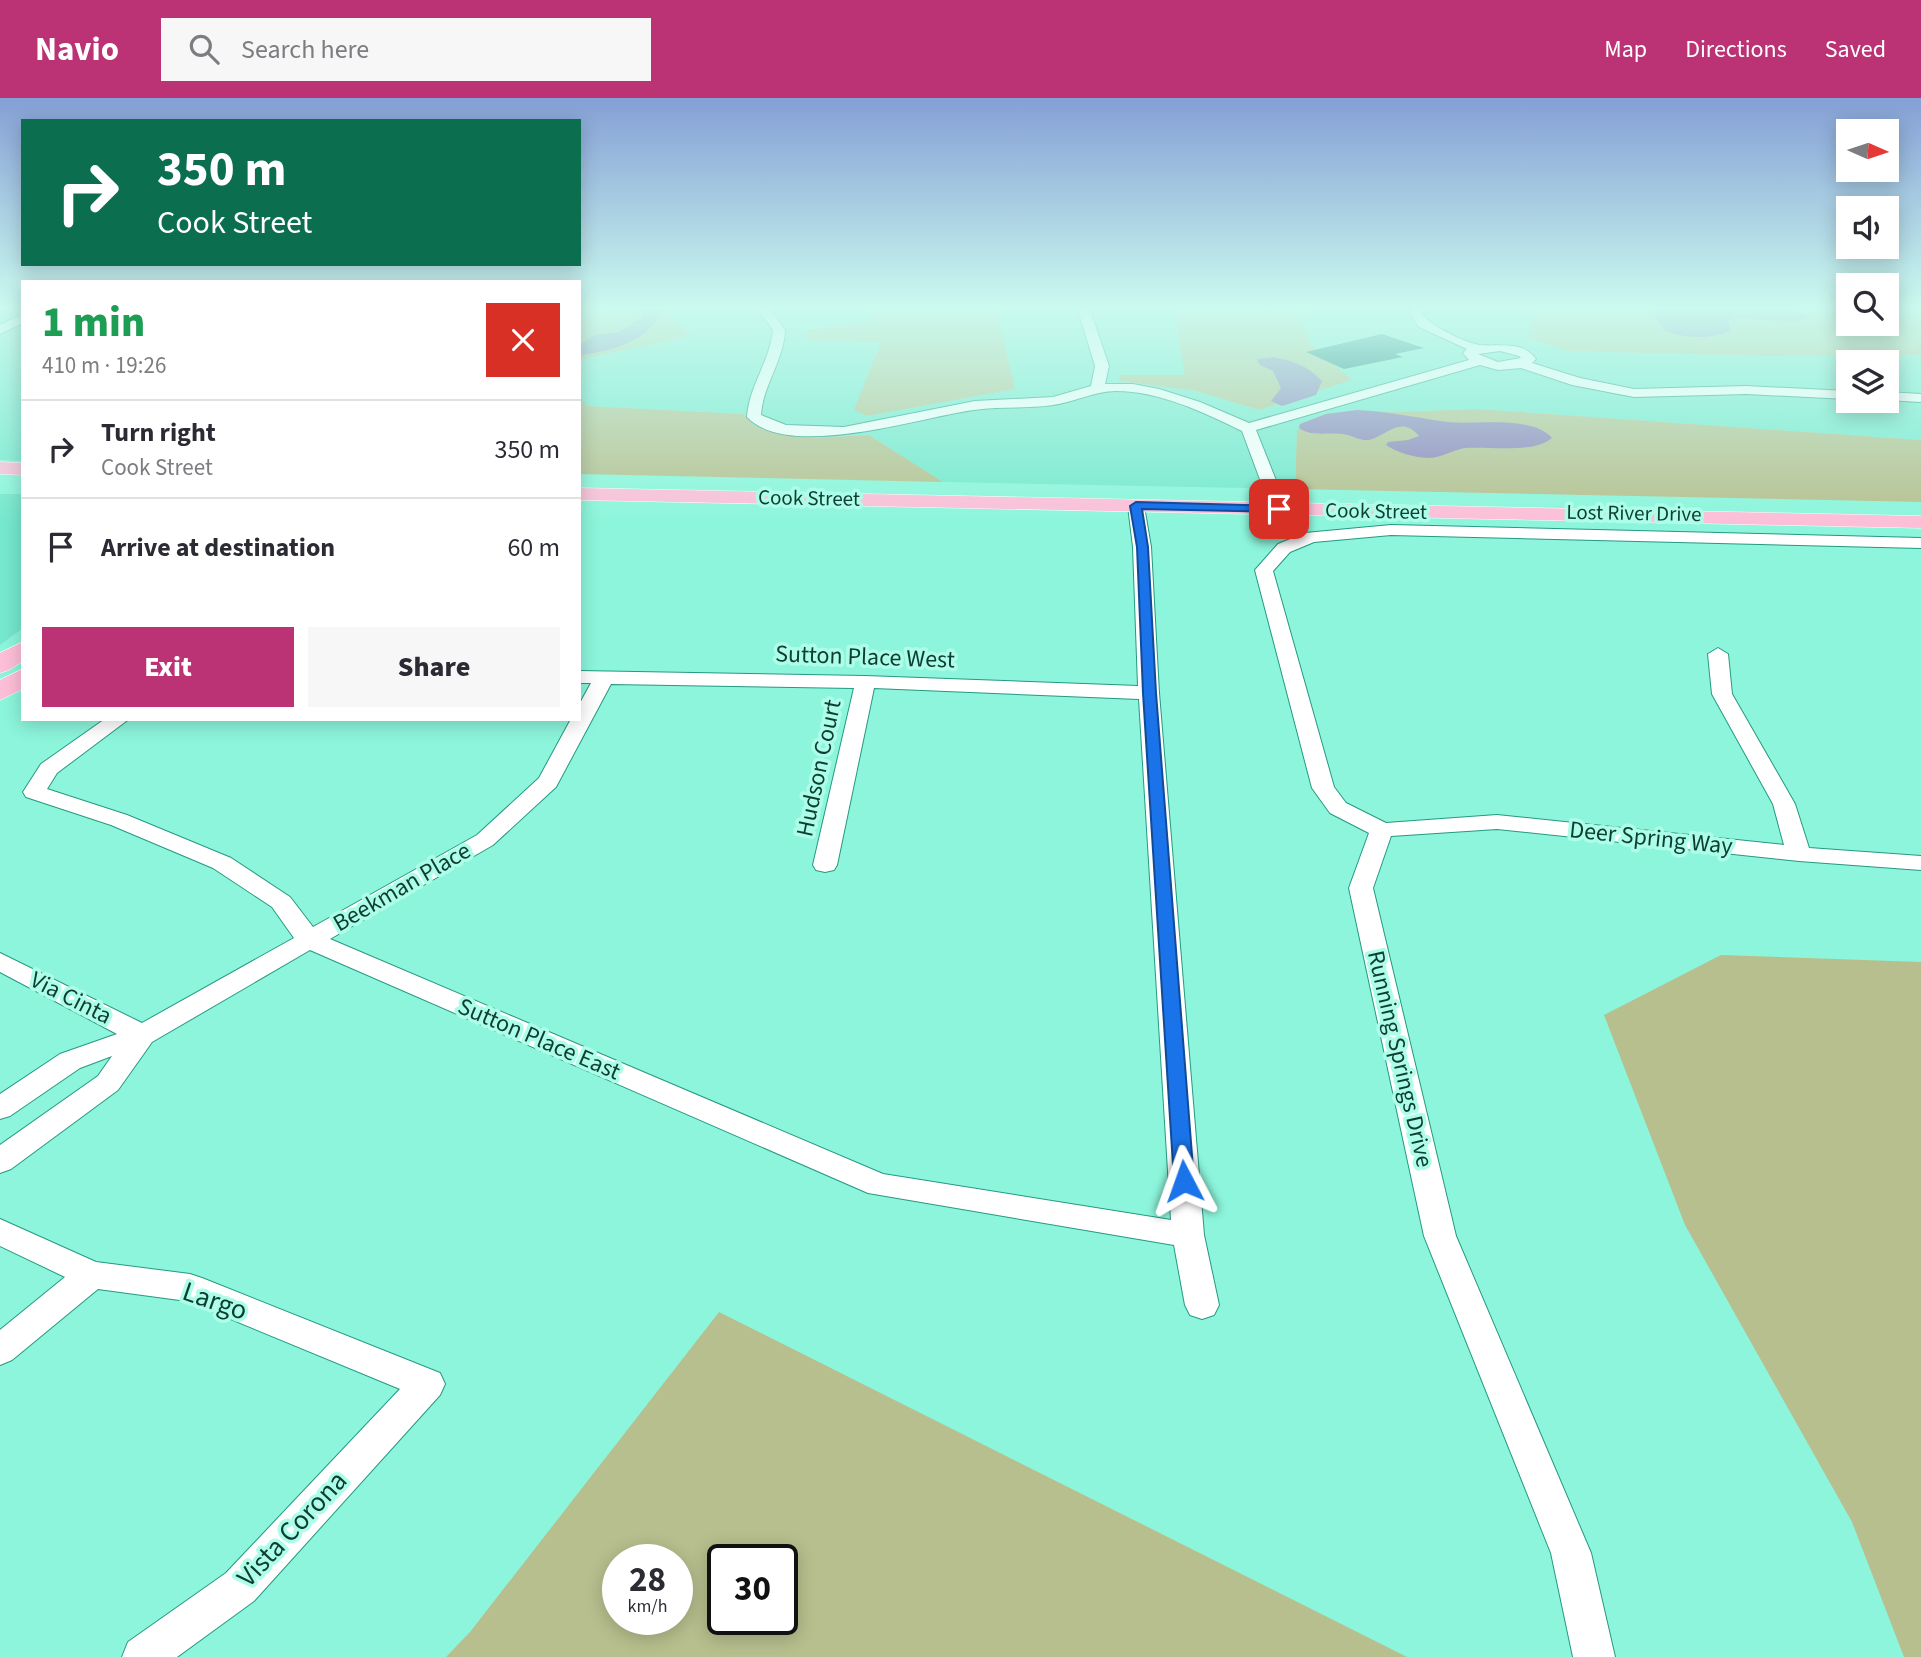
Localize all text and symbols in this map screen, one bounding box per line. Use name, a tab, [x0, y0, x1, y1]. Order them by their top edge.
search box	[161, 18, 651, 81]
text: Navio	[35, 26, 119, 73]
icon: search	[185, 30, 223, 68]
text: Search here	[241, 31, 369, 68]
text: Map	[1604, 32, 1647, 67]
text: Directions	[1685, 32, 1787, 67]
text: Saved	[1825, 32, 1886, 67]
north arrow	[1836, 119, 1899, 182]
map controls	[1836, 119, 1899, 413]
text: 350 m	[157, 135, 286, 205]
icon: right	[42, 147, 133, 238]
button: sound	[1836, 196, 1899, 259]
text: Cook Street	[157, 200, 312, 246]
button: search	[1836, 273, 1899, 336]
text: 1 min	[42, 293, 145, 353]
button: close	[486, 303, 560, 377]
text: 410 m · 19:26	[42, 349, 166, 382]
button: layers	[1836, 350, 1899, 413]
text: Turn right	[101, 414, 216, 451]
icon: right	[42, 430, 80, 468]
text: 350 m	[494, 431, 560, 468]
text: Cook Street	[101, 451, 213, 484]
pin	[1249, 479, 1309, 539]
street label: Cook Street	[758, 482, 860, 514]
icon: arrive	[1260, 490, 1298, 528]
street label: Cook Street	[1325, 495, 1427, 527]
street label: Lost River Drive	[1566, 497, 1702, 529]
icon: arrive	[42, 528, 80, 566]
text: Arrive at destination	[101, 529, 335, 566]
text: 60 m	[507, 529, 560, 566]
button: Exit	[42, 627, 294, 707]
button: Share	[308, 627, 560, 707]
street label: Sutton Place West	[775, 636, 955, 678]
street label: Hudson Court	[787, 696, 851, 840]
street label: Deer Spring Way	[1568, 812, 1734, 864]
street label: Beekman Place	[327, 833, 477, 941]
street label: Running Springs Drive	[1358, 947, 1442, 1171]
street label: Via Cinta	[24, 963, 118, 1033]
street label: Sutton Place East	[452, 989, 626, 1089]
position arrow	[1147, 1144, 1221, 1218]
street label: Largo	[177, 1271, 253, 1331]
street label: Vista Corona	[227, 1462, 357, 1596]
speed limit sign: 30	[707, 1544, 798, 1635]
text: 28	[629, 1555, 666, 1605]
text: km/h	[628, 1594, 667, 1619]

